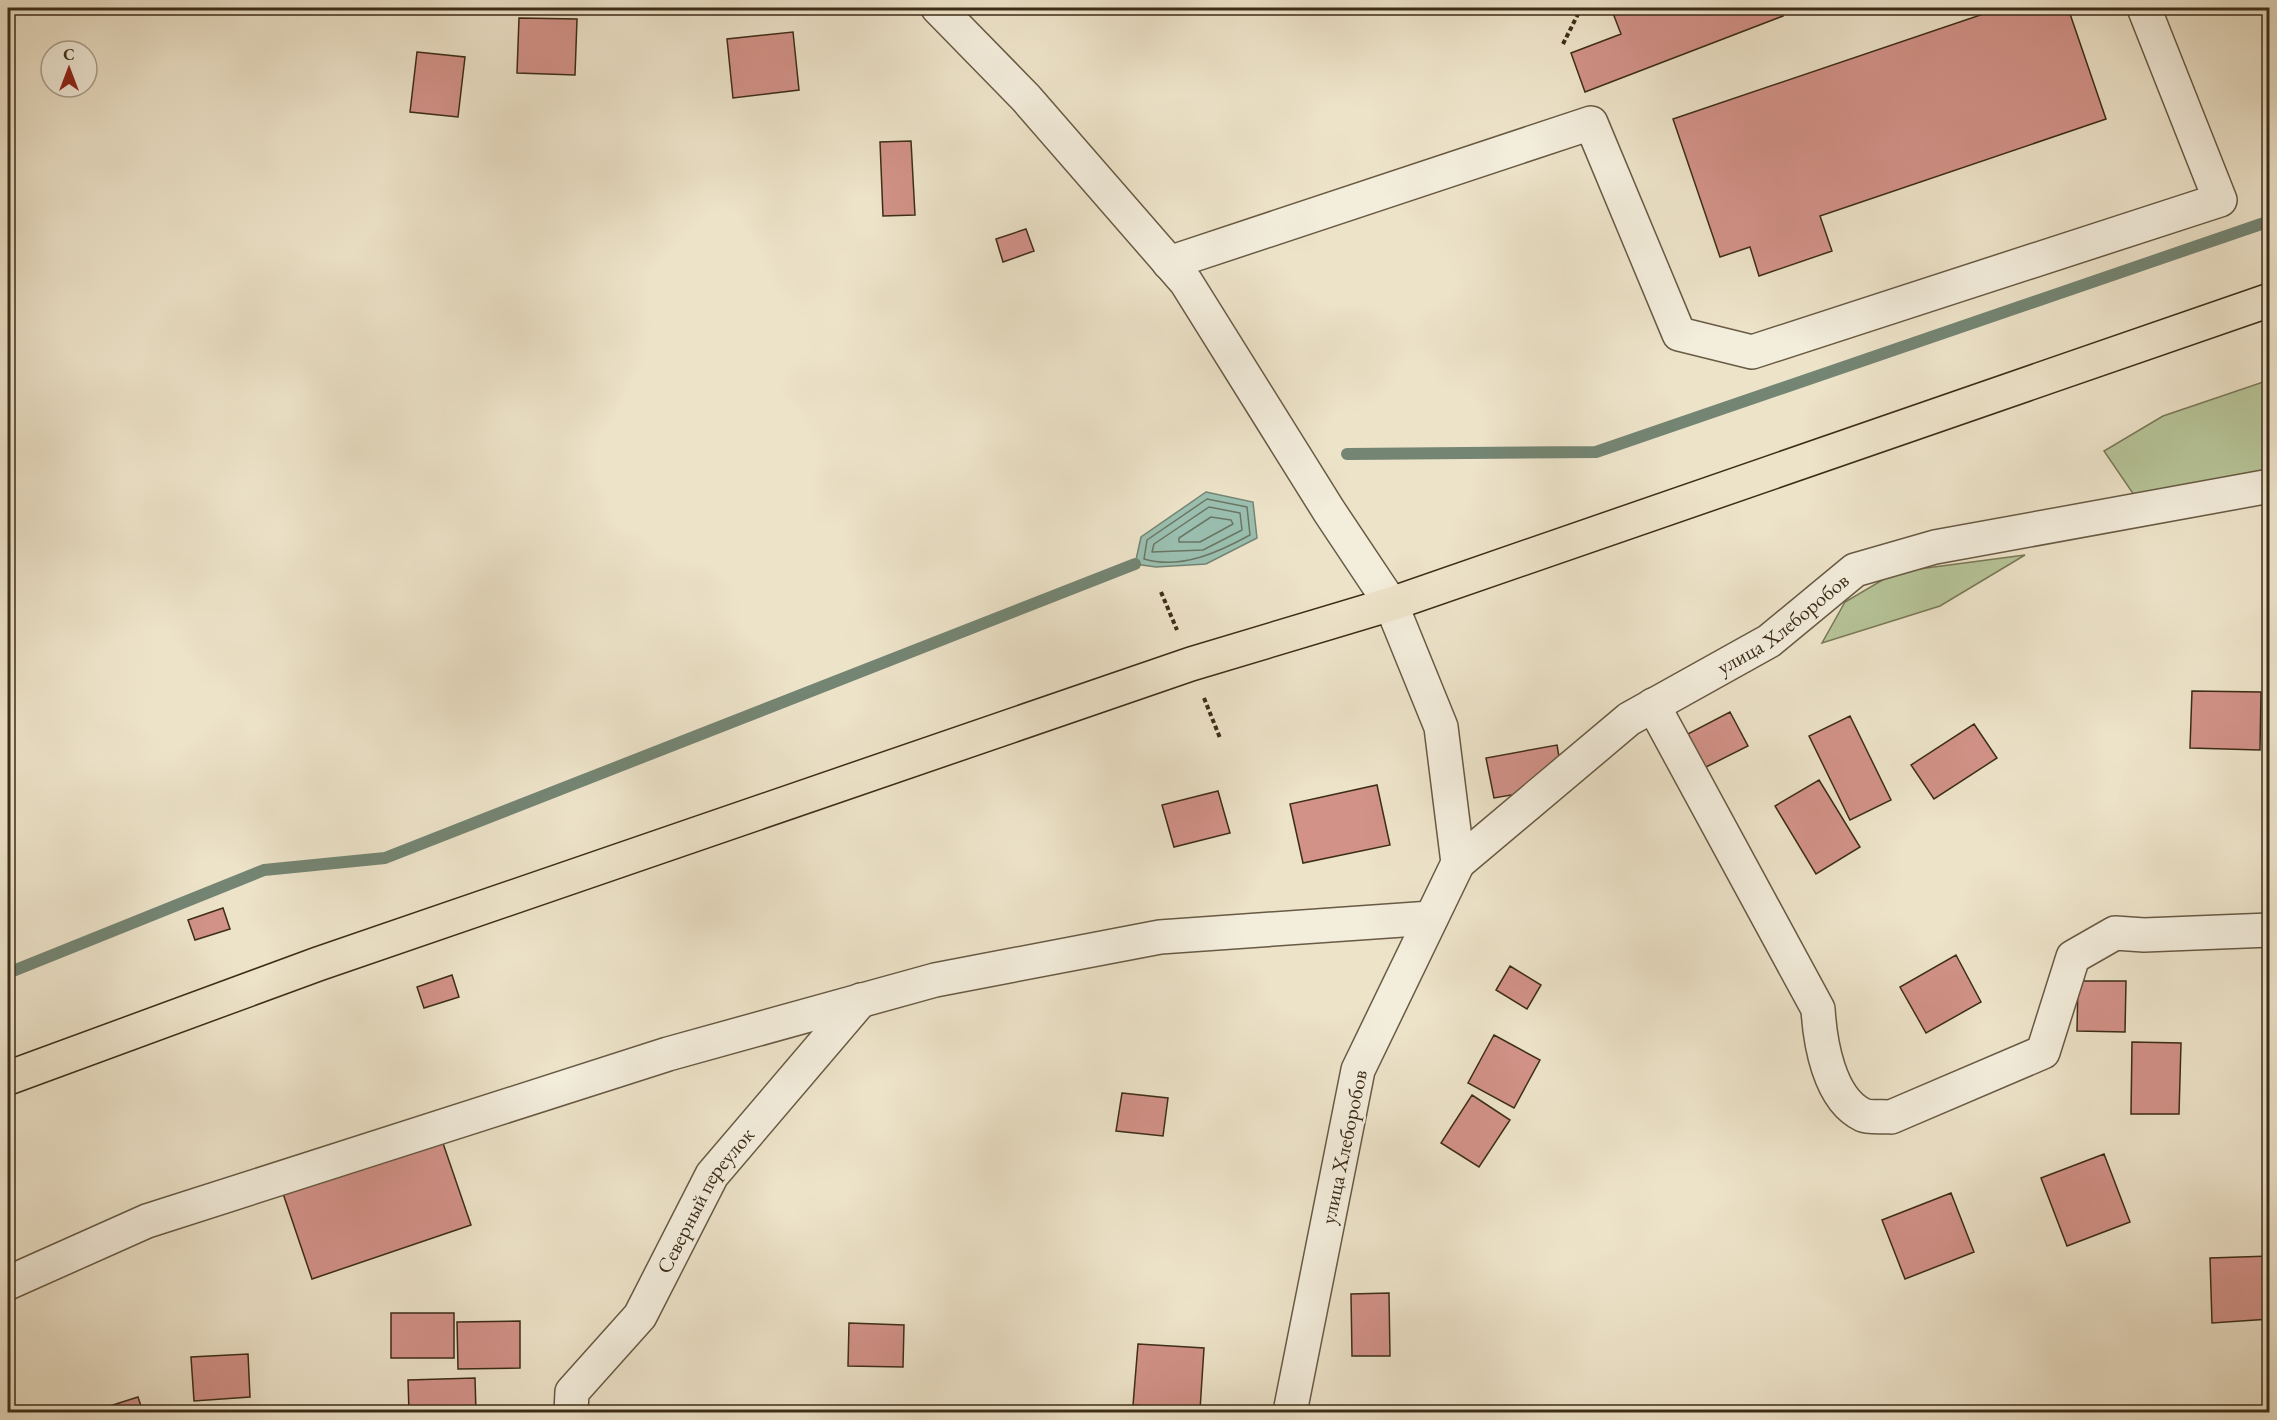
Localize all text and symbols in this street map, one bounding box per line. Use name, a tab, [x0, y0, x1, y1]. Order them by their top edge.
north arrow	[39, 39, 99, 99]
text: С	[63, 44, 75, 65]
street label: улица Хлеборобов	[1712, 567, 1854, 680]
street label: улица Хлеборобов	[1314, 1067, 1373, 1227]
street label: Северный переулок	[650, 1121, 760, 1278]

